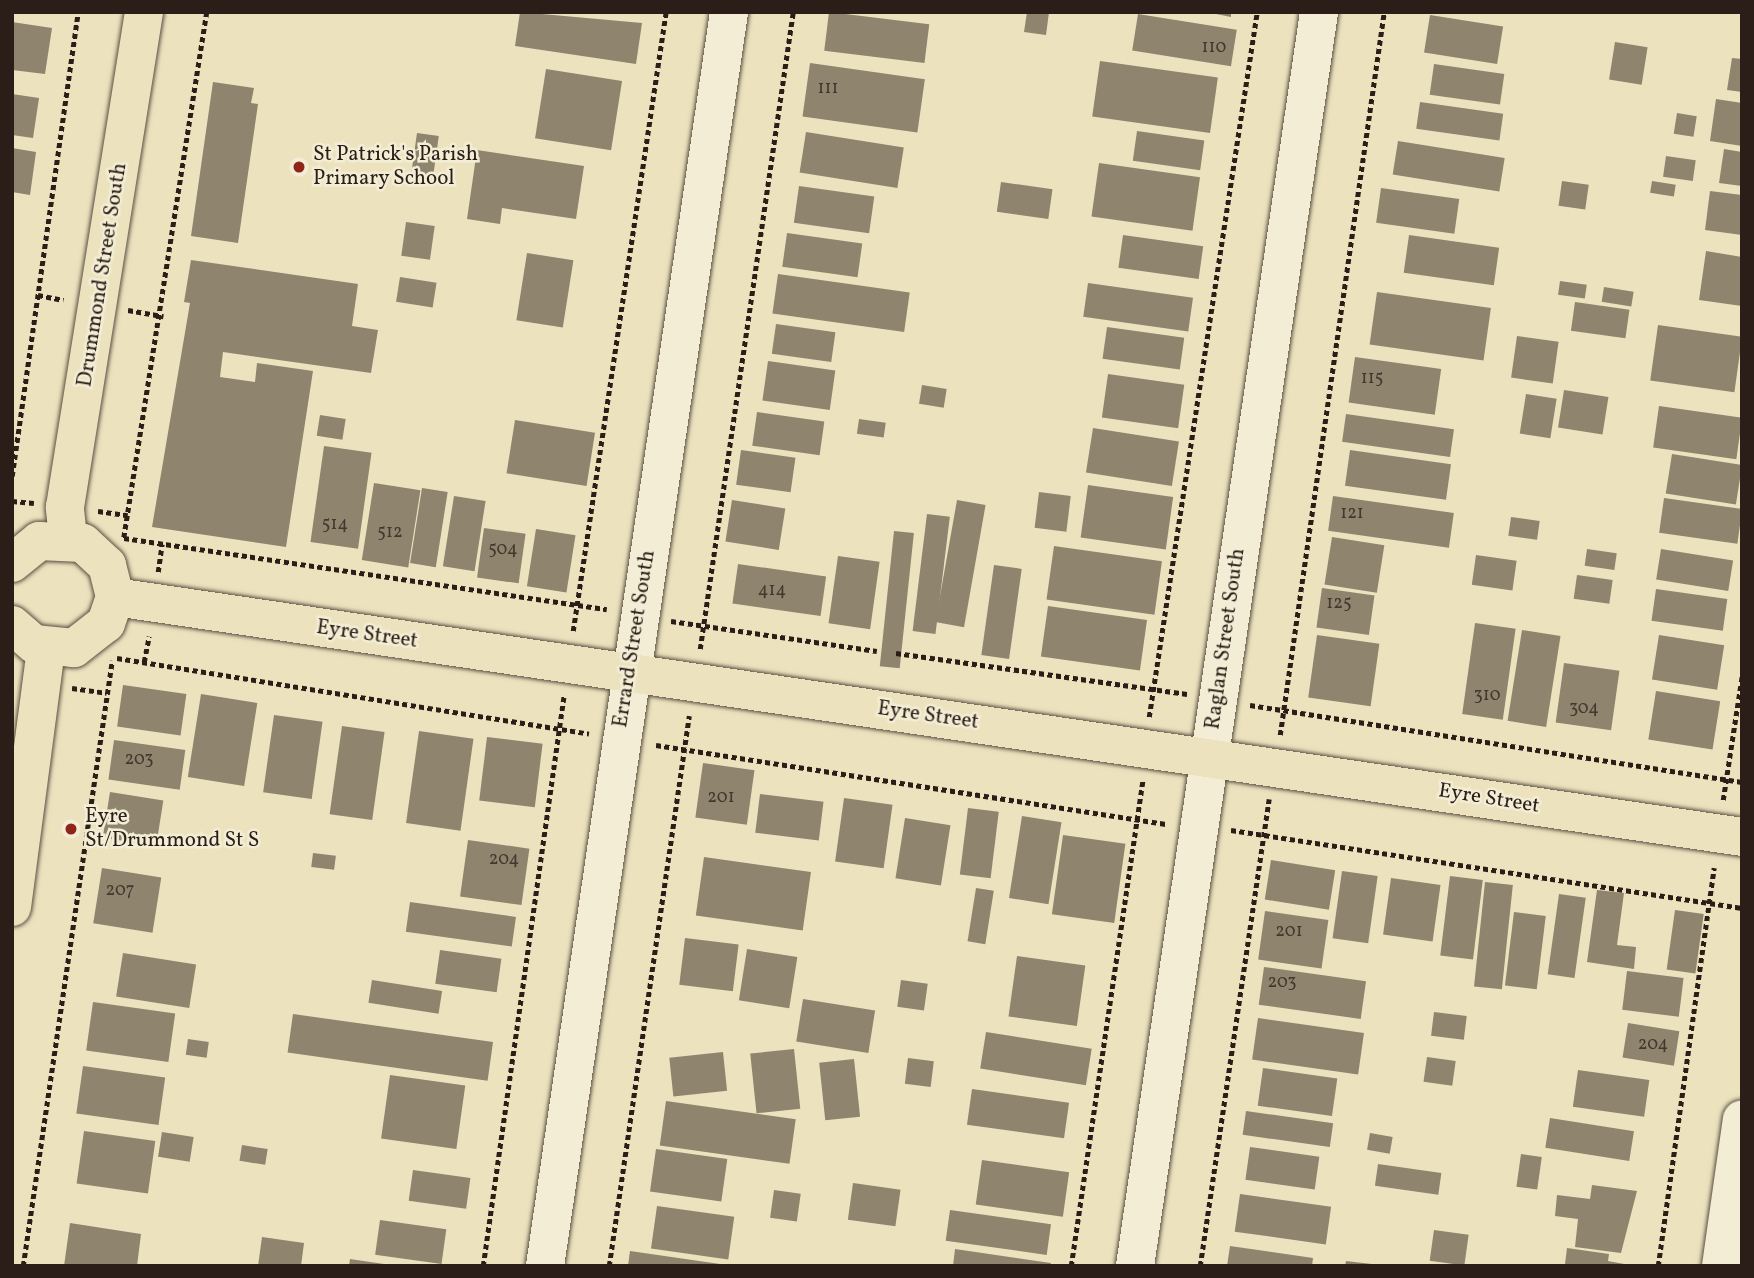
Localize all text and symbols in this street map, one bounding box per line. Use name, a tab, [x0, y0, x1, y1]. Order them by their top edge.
house number: 110	[1202, 37, 1226, 59]
house number: 111	[818, 78, 838, 100]
place label: St Patrick's Parish Primary School	[313, 142, 478, 192]
marker: St Patrick's Parish Primary School	[291, 159, 307, 175]
street label: Drummond Street South	[73, 161, 133, 389]
house number: 115	[1361, 368, 1383, 390]
house number: 121	[1340, 503, 1364, 525]
house number: 514	[322, 514, 348, 536]
house number: 512	[377, 522, 403, 544]
house number: 504	[488, 539, 518, 561]
street label: Raglan Street South	[1201, 547, 1251, 731]
street label: Errard Street South	[609, 549, 661, 729]
house number: 414	[758, 580, 786, 602]
house number: 125	[1326, 593, 1352, 615]
street label: Eyre Street	[315, 615, 419, 655]
house number: 310	[1473, 685, 1501, 707]
street label: Eyre Street	[876, 696, 980, 736]
house number: 304	[1569, 698, 1599, 720]
house number: 203	[124, 749, 154, 771]
street label: Eyre Street	[1437, 779, 1541, 819]
house number: 201	[707, 787, 735, 809]
place label: Eyre St/Drummond St S	[85, 804, 259, 854]
marker: Eyre St/Drummond St S	[63, 821, 79, 837]
house number: 204	[489, 849, 519, 871]
house number: 207	[105, 880, 135, 902]
house number: 201	[1275, 921, 1303, 943]
house number: 203	[1267, 972, 1297, 994]
house number: 204	[1638, 1034, 1668, 1056]

